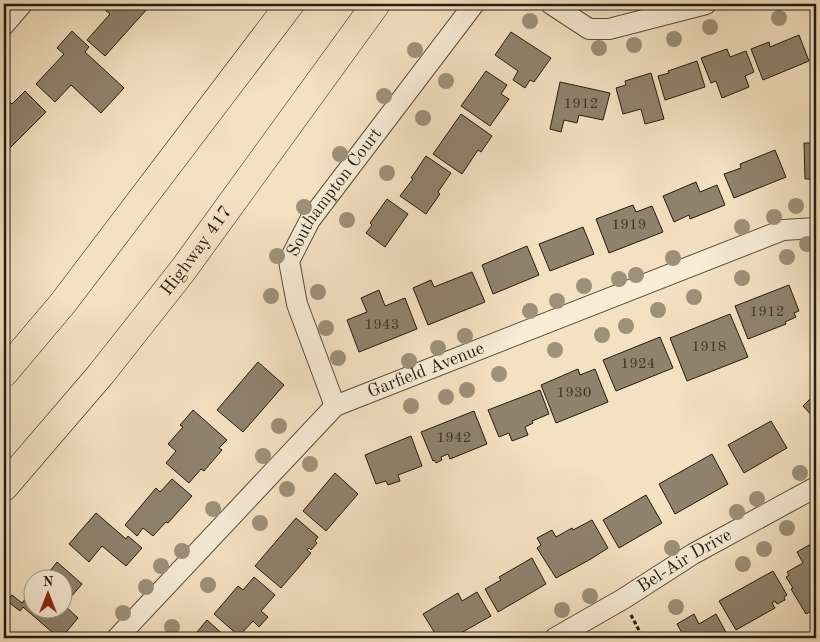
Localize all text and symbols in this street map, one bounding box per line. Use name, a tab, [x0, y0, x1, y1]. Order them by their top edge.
house number: 1912	[564, 97, 598, 112]
street label: Southampton Court	[284, 125, 385, 260]
street label: Highway 417	[158, 202, 235, 299]
house number: 1919	[612, 218, 646, 233]
house number: 1912	[750, 305, 784, 320]
house number: 1943	[365, 318, 399, 333]
street label: Garfield Avenue	[365, 339, 487, 401]
house number: 1918	[692, 340, 726, 355]
house number: 1924	[621, 357, 655, 372]
house number: 1930	[557, 386, 591, 401]
house number: 1942	[437, 431, 471, 446]
street label: Bel-Air Drive	[634, 526, 735, 596]
north arrow	[22, 570, 72, 620]
text: N	[43, 575, 54, 589]

